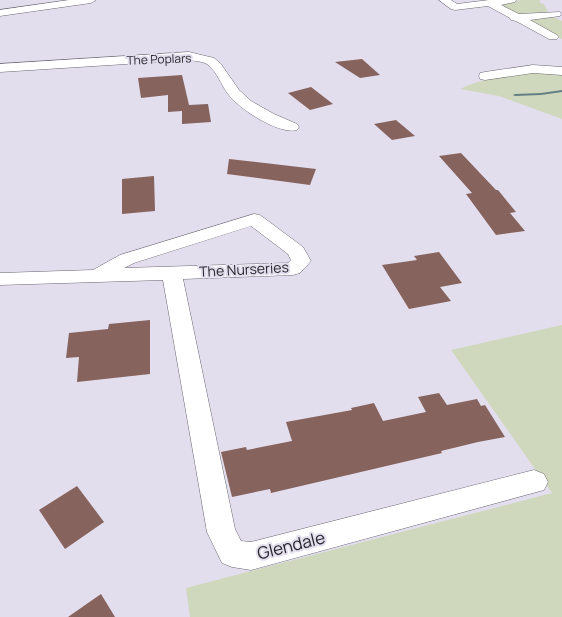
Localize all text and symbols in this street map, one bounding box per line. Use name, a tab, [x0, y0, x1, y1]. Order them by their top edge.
street label: The Poplars	[126, 49, 192, 69]
street label: The Nurseries	[199, 257, 289, 281]
street label: Glendale	[255, 525, 327, 565]

